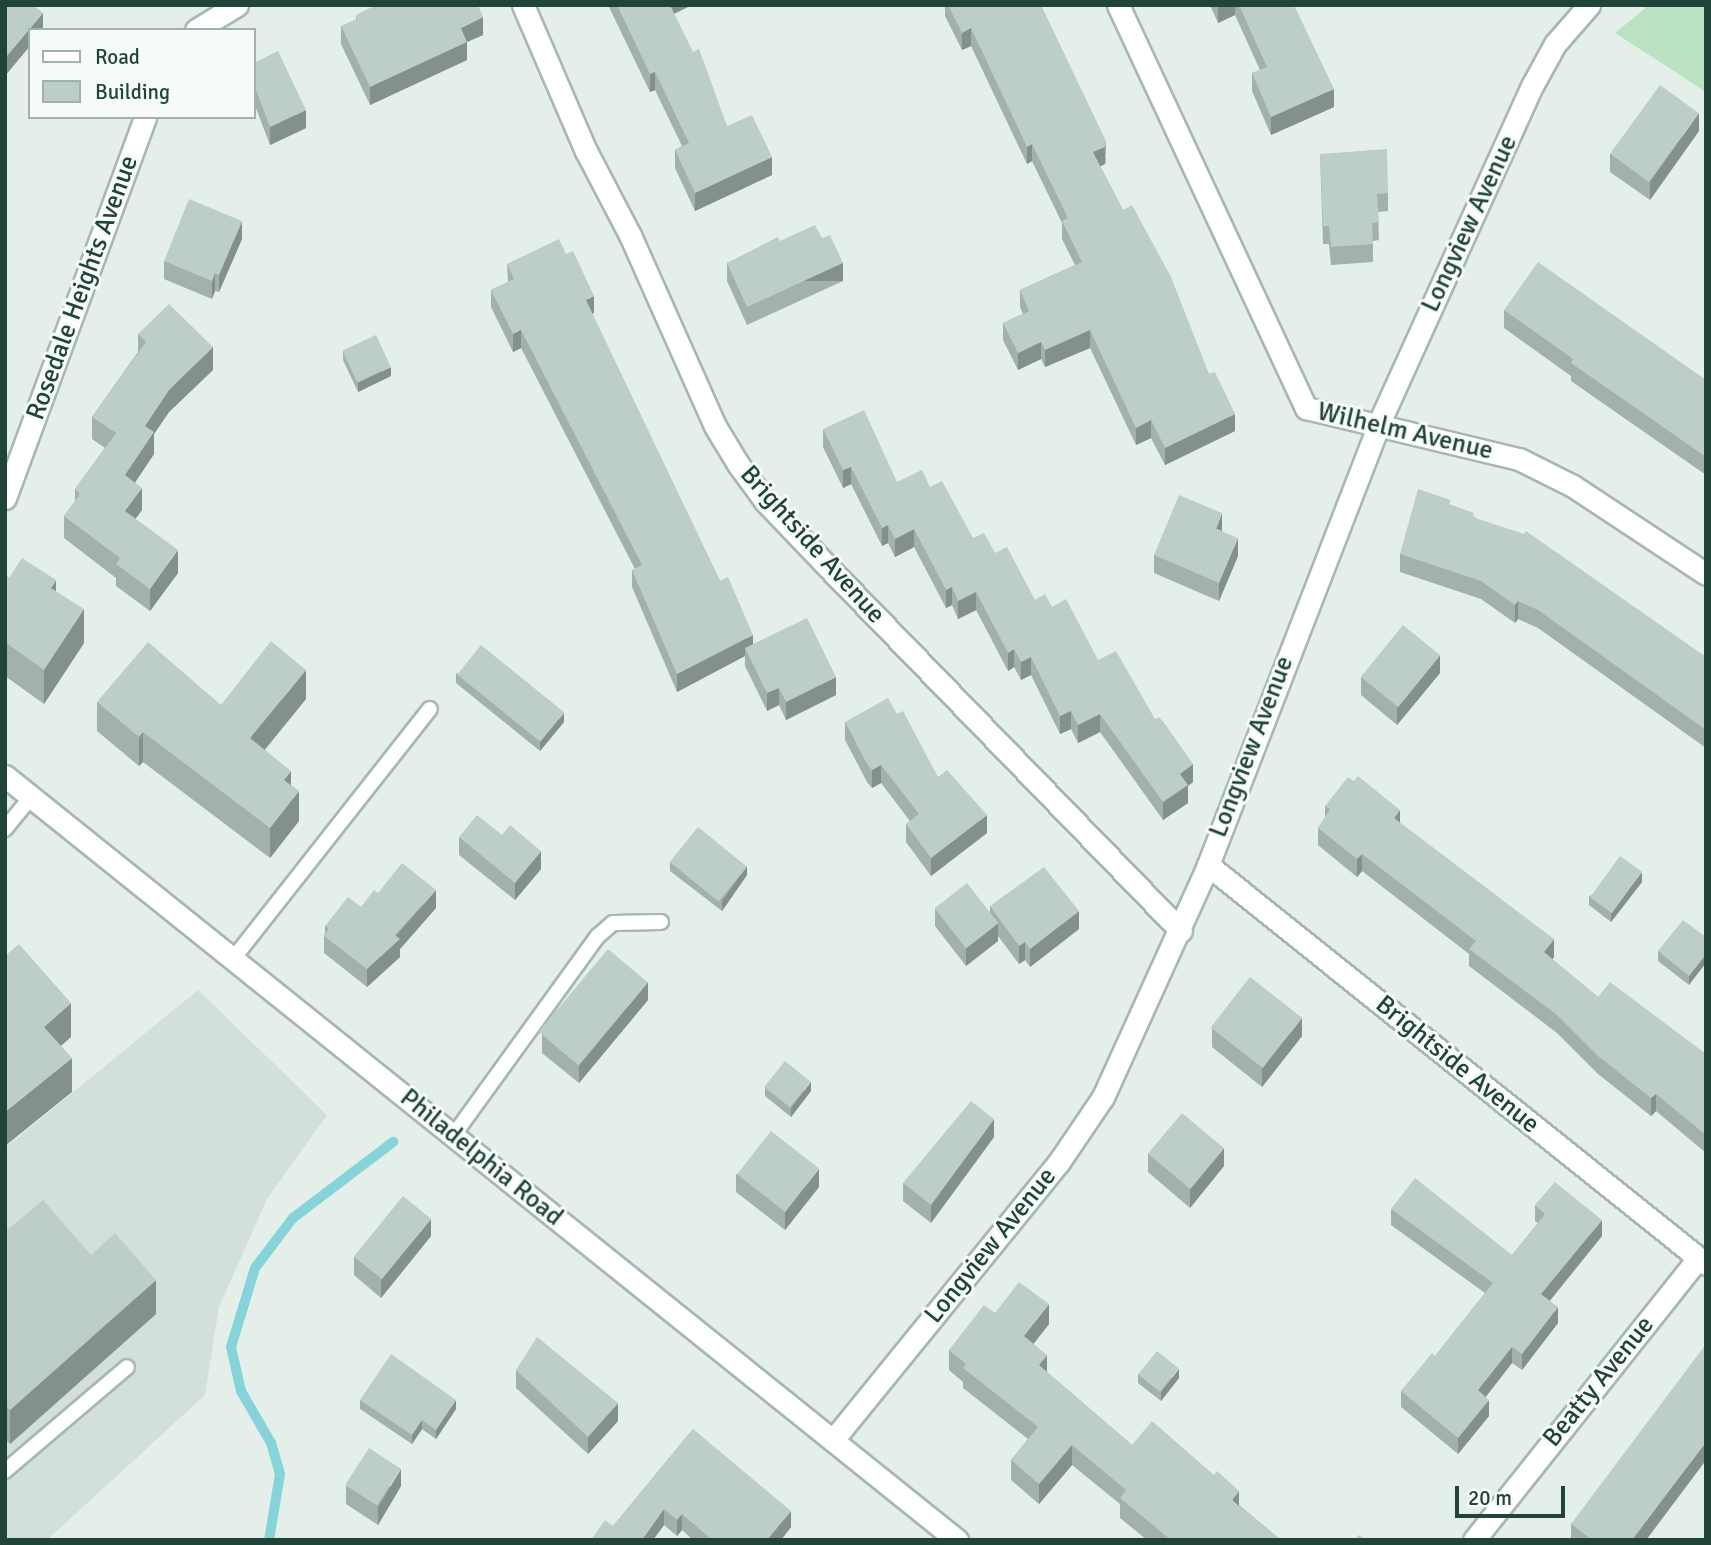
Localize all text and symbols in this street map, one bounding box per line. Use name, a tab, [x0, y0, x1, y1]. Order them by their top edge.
legend	[28, 28, 256, 119]
text: Road	[95, 44, 140, 70]
text: Building	[95, 79, 170, 105]
street label: Longview Avenue	[1415, 131, 1525, 317]
street label: Rosedale Heights Avenue	[21, 151, 145, 425]
street label: Wilhelm Avenue	[1314, 397, 1496, 467]
street label: Brightside Avenue	[733, 460, 891, 630]
street label: Longview Avenue	[1203, 652, 1301, 842]
street label: Brightside Avenue	[1369, 989, 1545, 1141]
street label: Philadelphia Road	[393, 1083, 569, 1233]
street label: Longview Avenue	[919, 1162, 1063, 1330]
street label: Beatty Avenue	[1537, 1310, 1661, 1454]
scale bar	[1459, 1472, 1569, 1516]
text: 20 m	[1468, 1485, 1512, 1511]

